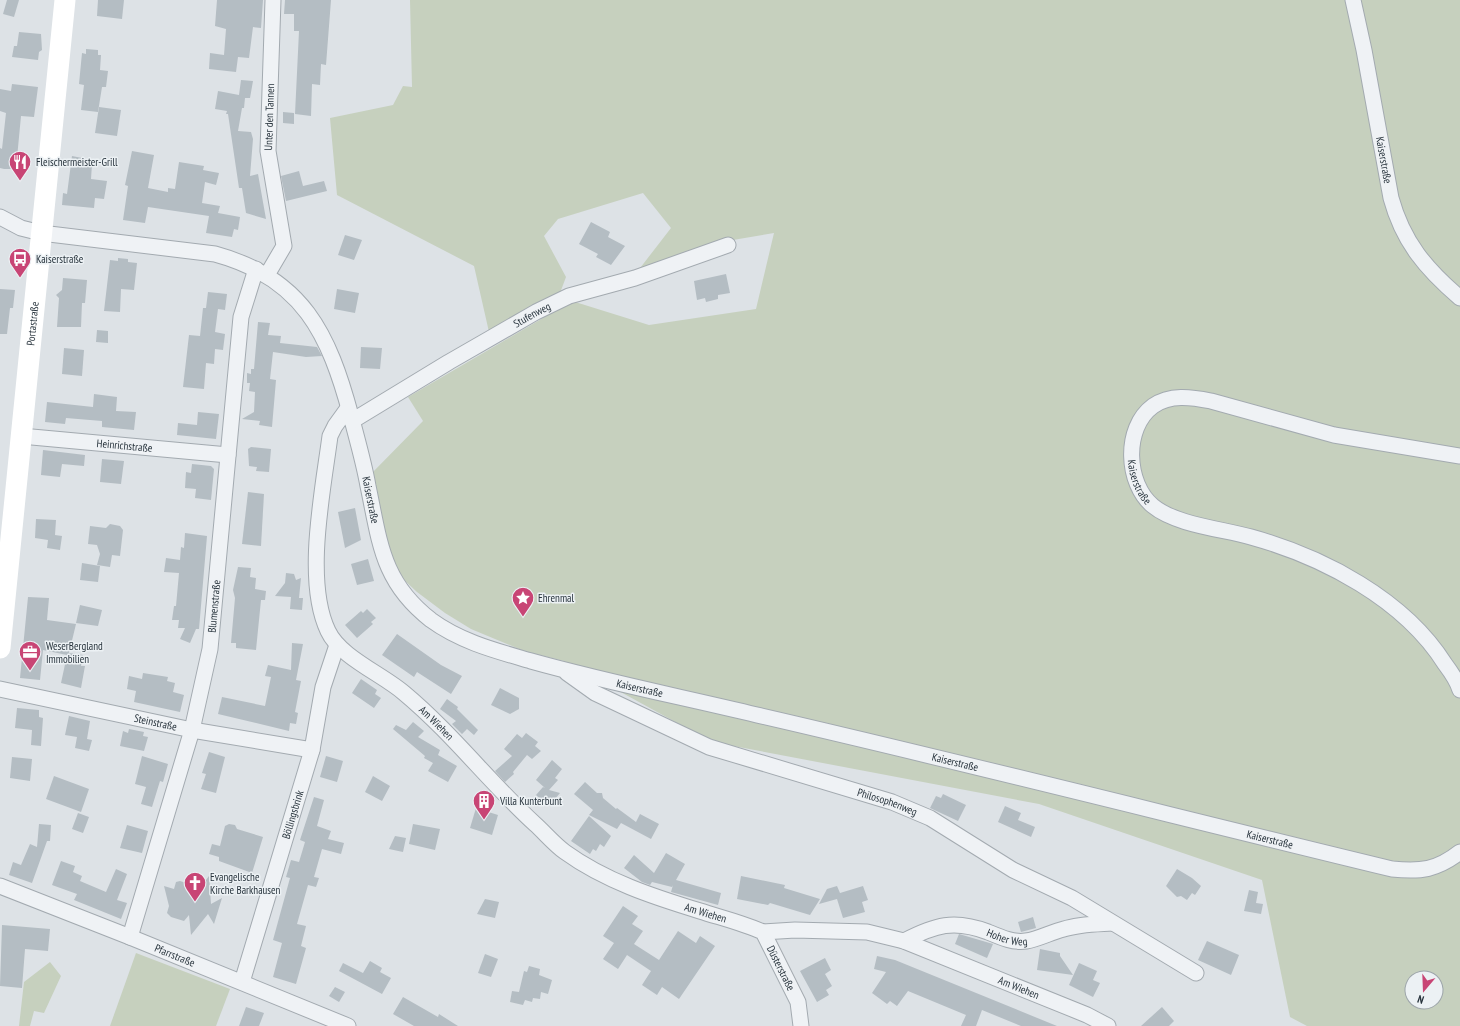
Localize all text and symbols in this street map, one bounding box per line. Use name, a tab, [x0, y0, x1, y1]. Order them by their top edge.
street label: Unter den Tannen	[261, 83, 277, 151]
street label: Kaiserstraße	[1373, 135, 1395, 185]
restaurant icon: Fleischermeister-Grill	[7, 149, 33, 182]
place label: Fleischermeister-Grill	[36, 155, 118, 169]
bus stop icon: Kaiserstraße	[7, 246, 33, 279]
place label: Kaiserstraße	[36, 252, 84, 266]
street label: Stufenweg	[511, 299, 553, 331]
street label: Portastraße	[23, 300, 42, 346]
street label: Heinrichstraße	[96, 436, 154, 455]
street label: Kaiserstraße	[1125, 459, 1155, 508]
street label: Kaiserstraße	[359, 475, 382, 525]
street label: Blumenstraße	[205, 579, 223, 633]
place icon: Ehrenmal	[510, 585, 536, 618]
place label: Ehrenmal	[538, 591, 575, 605]
office icon: WeserBergland Immobilien	[17, 639, 43, 672]
place label: WeserBergland Immobilien	[46, 639, 103, 666]
street label: Kaiserstraße	[615, 676, 665, 700]
street label: Am Wiehen	[416, 703, 457, 743]
street label: Steinstraße	[133, 711, 179, 734]
street label: Kaiserstraße	[930, 750, 980, 774]
street label: Philosophenweg	[856, 785, 920, 819]
street label: Böllingsbrink	[279, 788, 307, 840]
building icon: Villa Kunterbunt	[471, 788, 497, 821]
place label: Villa Kunterbunt	[499, 794, 562, 808]
street label: Kaiserstraße	[1245, 827, 1295, 852]
church icon: Evangelische Kirche Barkhausen	[182, 870, 208, 903]
place label: Evangelische Kirche Barkhausen	[210, 870, 281, 897]
street label: Am Wiehen	[683, 900, 728, 926]
street label: Hoher Weg	[985, 925, 1028, 949]
street label: Pfarrstraße	[153, 941, 197, 970]
street label: Düsterstraße	[764, 943, 798, 993]
north arrow	[1404, 970, 1444, 1010]
street label: Am Wiehen	[996, 973, 1042, 1002]
text: N	[1416, 992, 1426, 1007]

